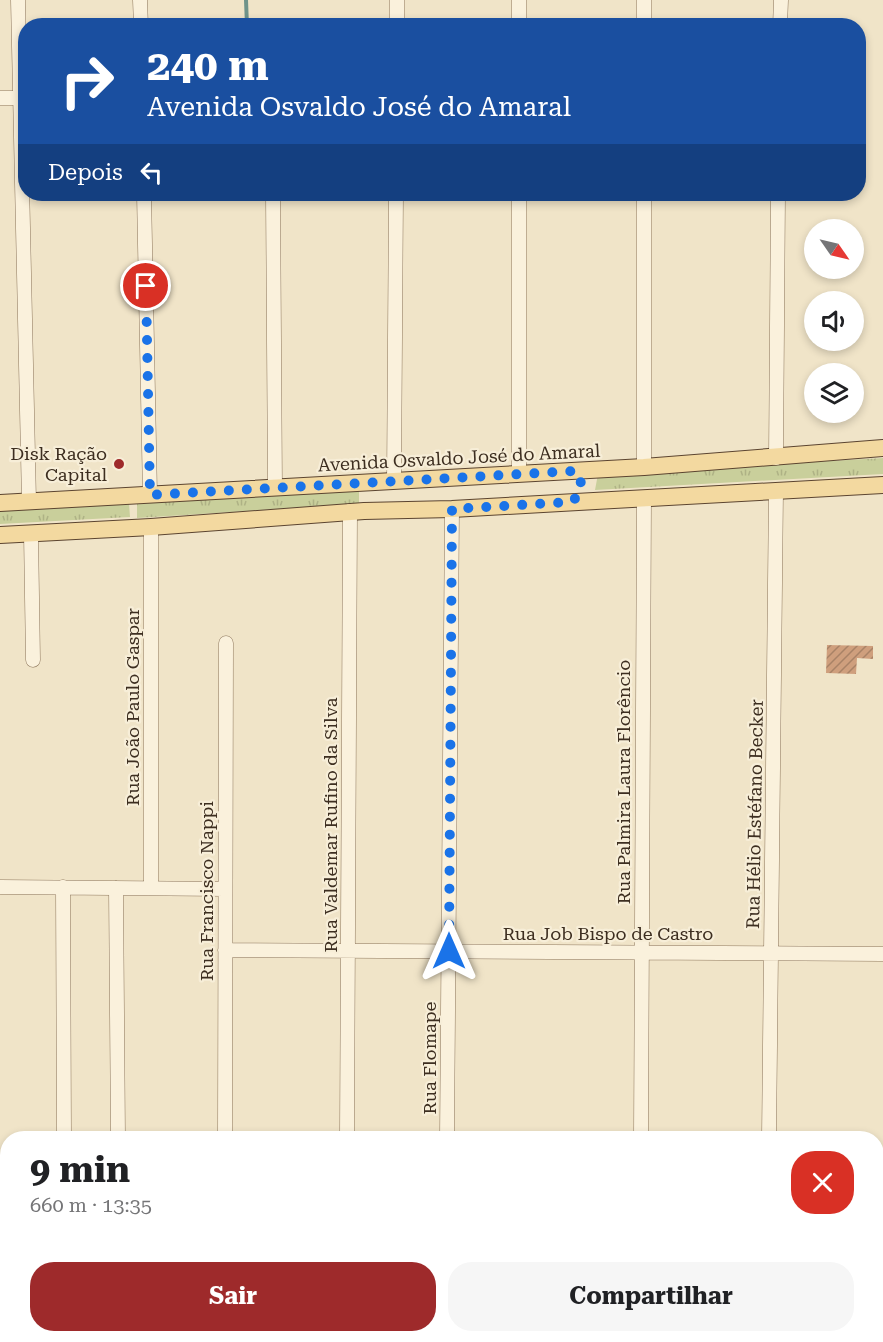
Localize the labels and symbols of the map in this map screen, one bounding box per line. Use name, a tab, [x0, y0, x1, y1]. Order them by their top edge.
north arrow	[804, 219, 864, 279]
pin	[120, 260, 171, 311]
street label: Avenida Osvaldo José do Amaral	[317, 440, 601, 475]
place label: Disk Ração Capital	[10, 443, 107, 485]
marker: Disk Ração Capital	[112, 457, 126, 471]
street label: Rua João Paulo Gaspar	[122, 608, 143, 806]
street label: Rua Palmira Laura Florêncio	[613, 660, 634, 904]
street label: Rua Valdemar Rufino da Silva	[320, 697, 341, 952]
street label: Rua Hélio Estéfano Becker	[742, 699, 767, 929]
street label: Rua Francisco Nappi	[196, 801, 217, 981]
position arrow	[417, 919, 481, 983]
street label: Rua Job Bispo de Castro	[503, 923, 713, 944]
street label: Rua Flomape	[419, 1001, 440, 1114]

